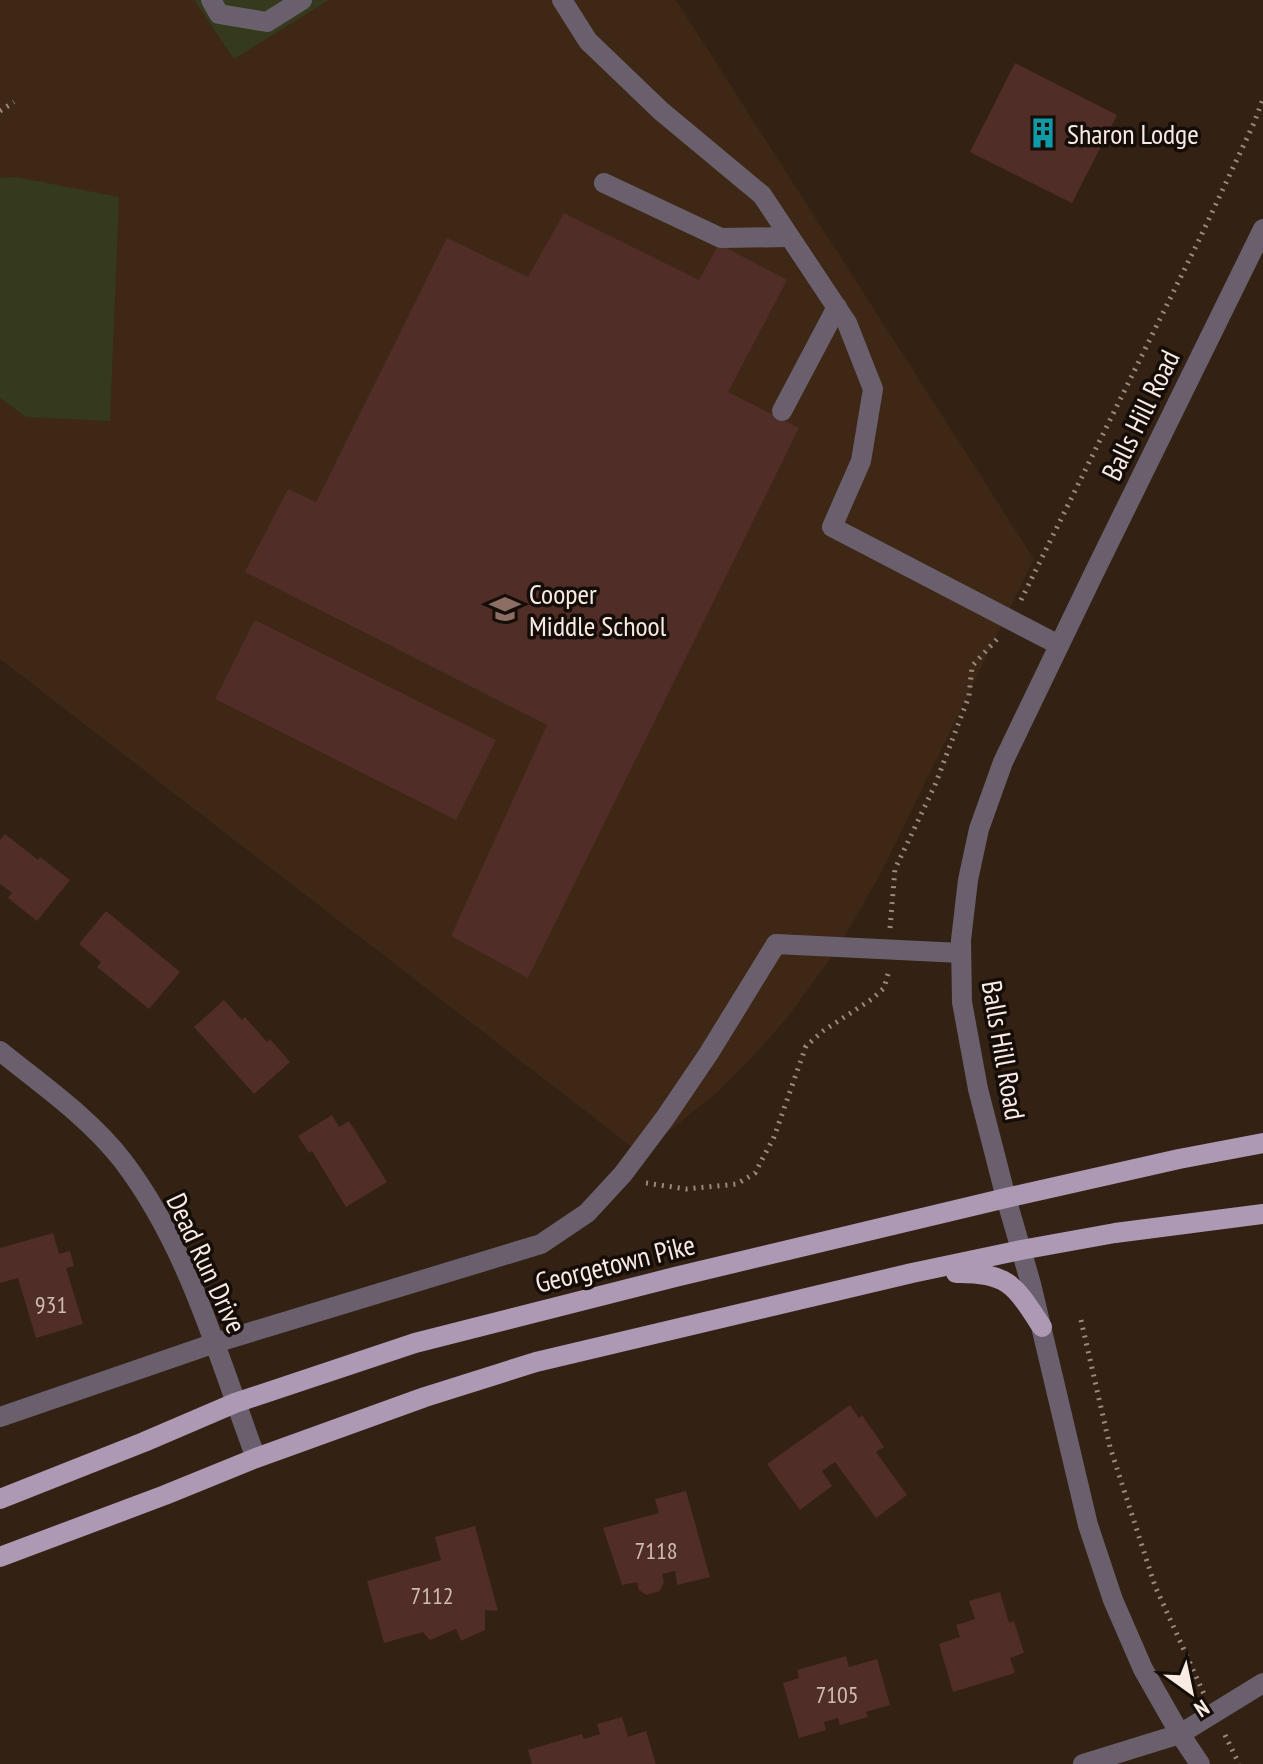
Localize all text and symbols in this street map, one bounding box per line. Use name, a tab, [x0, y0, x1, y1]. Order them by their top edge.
place label: Sharon Lodge	[1067, 115, 1199, 152]
building icon: Sharon Lodge	[1026, 116, 1060, 150]
street label: Balls Hill Road	[1093, 344, 1187, 486]
place label: Cooper Middle School	[529, 575, 667, 644]
school or university icon: Cooper Middle School	[488, 592, 522, 626]
street label: Balls Hill Road	[974, 978, 1034, 1122]
street label: Dead Run Drive	[158, 1187, 256, 1339]
street label: Georgetown Pike	[531, 1225, 699, 1301]
house number: 931	[35, 1289, 67, 1320]
house number: 7118	[634, 1535, 678, 1566]
house number: 7112	[410, 1580, 454, 1611]
north arrow	[1151, 1652, 1231, 1732]
house number: 7105	[815, 1679, 859, 1710]
text: N	[1189, 1694, 1215, 1724]

